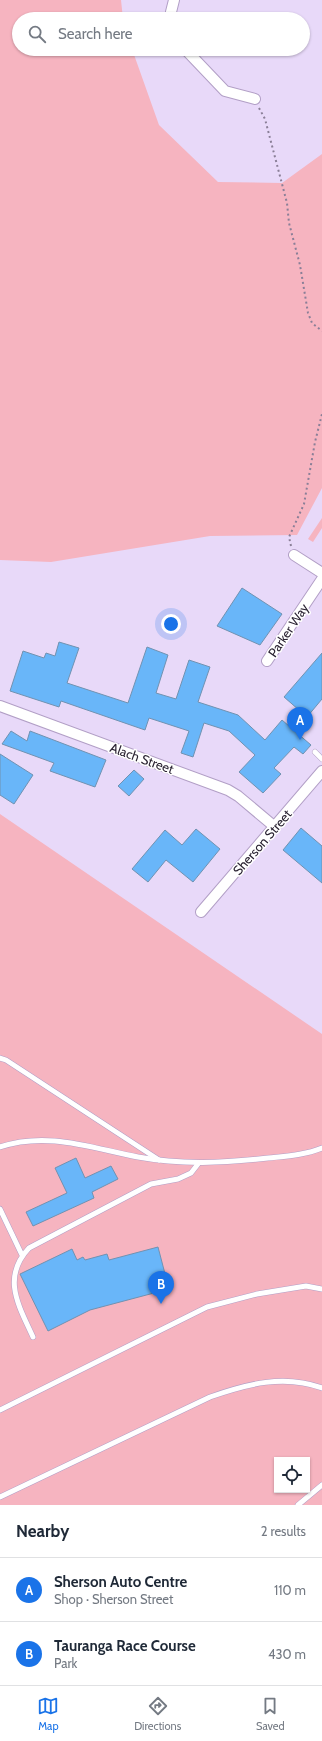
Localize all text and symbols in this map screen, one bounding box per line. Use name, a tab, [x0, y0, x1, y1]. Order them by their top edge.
search box	[12, 12, 310, 56]
icon: search	[26, 23, 48, 45]
text: Search here	[58, 25, 133, 43]
street label: Parker Way	[264, 600, 312, 660]
your location	[161, 614, 181, 634]
pin: A	[287, 707, 313, 740]
street label: Alach Street	[108, 739, 177, 777]
street label: Sherson Street	[229, 806, 295, 878]
pin: B	[148, 1271, 174, 1304]
map controls	[274, 1457, 310, 1493]
button: locate	[274, 1457, 310, 1493]
text: Nearby	[16, 1521, 69, 1541]
text: 2 results	[261, 1523, 306, 1539]
text: Sherson Auto Centre	[54, 1573, 187, 1591]
text: A	[25, 1582, 33, 1598]
text: 110 m	[274, 1582, 306, 1598]
text: Shop · Sherson Street	[54, 1591, 173, 1607]
text: Tauranga Race Course	[54, 1637, 196, 1655]
text: B	[25, 1646, 33, 1662]
text: 430 m	[268, 1646, 306, 1662]
text: Park	[54, 1655, 77, 1671]
tab: Map	[37, 1695, 59, 1733]
tab: Directions	[134, 1695, 181, 1733]
tab: Saved	[256, 1695, 285, 1733]

